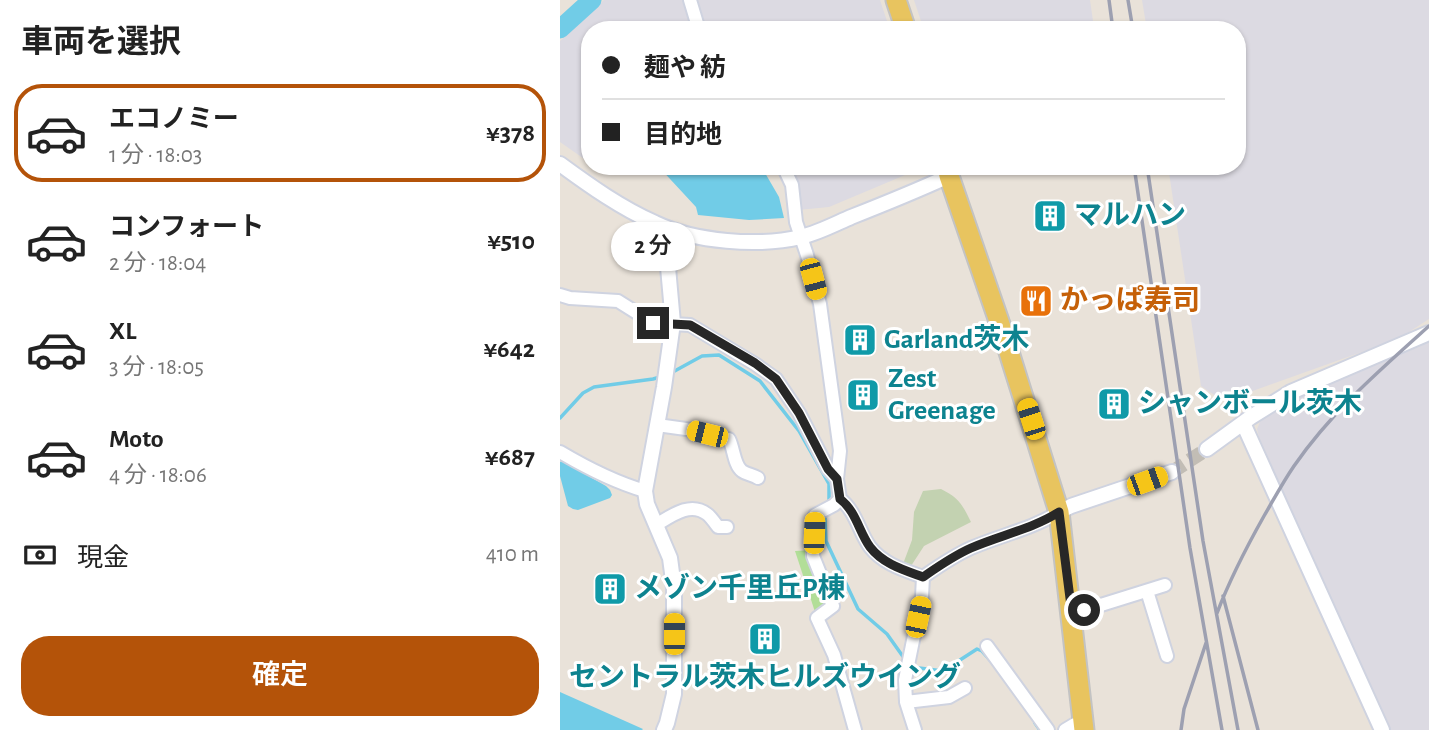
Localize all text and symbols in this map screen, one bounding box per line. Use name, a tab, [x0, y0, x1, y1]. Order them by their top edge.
text: 車両を選択	[21, 26, 181, 58]
text: 麺や 紡	[644, 55, 726, 81]
icon: car	[25, 102, 88, 165]
text: エコノミー	[109, 106, 239, 132]
text: ¥378	[486, 120, 535, 146]
text: 目的地	[644, 122, 722, 148]
text: 1 分 · 18:03	[109, 144, 202, 167]
building icon: マルハン	[1031, 197, 1069, 235]
place label: マルハン	[1074, 202, 1186, 230]
icon: car	[25, 210, 88, 273]
text: コンフォート	[109, 214, 264, 240]
callout: 2 分	[611, 222, 695, 270]
text: ¥510	[487, 228, 535, 254]
text: 2 分	[634, 235, 672, 258]
text: 2 分 · 18:04	[109, 252, 206, 275]
car	[798, 256, 829, 302]
restaurant icon: かっぱ寿司	[1017, 282, 1055, 320]
place label: かっぱ寿司	[1060, 284, 1200, 315]
route end	[637, 307, 669, 339]
icon: car	[25, 318, 88, 381]
text: XL	[109, 318, 136, 344]
building icon: Garland茨木	[841, 321, 879, 359]
place label: Garland茨木	[884, 324, 1029, 354]
text: ¥642	[483, 336, 535, 362]
text: 3 分 · 18:05	[109, 356, 204, 379]
place label: Zest Greenage	[888, 365, 996, 425]
building icon: Zest Greenage	[844, 376, 882, 414]
building icon: シャンボール茨木	[1095, 385, 1133, 423]
place label: シャンボール茨木	[1138, 388, 1362, 418]
car	[1015, 396, 1048, 442]
car	[685, 419, 730, 449]
icon: car	[25, 426, 88, 489]
text: Moto	[109, 426, 164, 452]
text: ¥687	[485, 444, 535, 470]
text: 4 分 · 18:06	[109, 464, 207, 487]
car	[1124, 464, 1171, 498]
car	[803, 512, 826, 554]
icon: cash	[21, 536, 59, 574]
text: 410 m	[486, 543, 539, 566]
text: 現金	[77, 545, 129, 571]
building icon: メゾン千里丘P棟	[591, 570, 629, 608]
place label: メゾン千里丘P棟	[634, 572, 846, 603]
car	[904, 594, 933, 640]
route start	[1068, 594, 1100, 626]
car	[664, 613, 685, 655]
building icon: セントラル茨木ヒルズウイング	[746, 620, 784, 658]
button: 確定	[21, 636, 539, 716]
place label: セントラル茨木ヒルズウイング	[569, 661, 961, 692]

